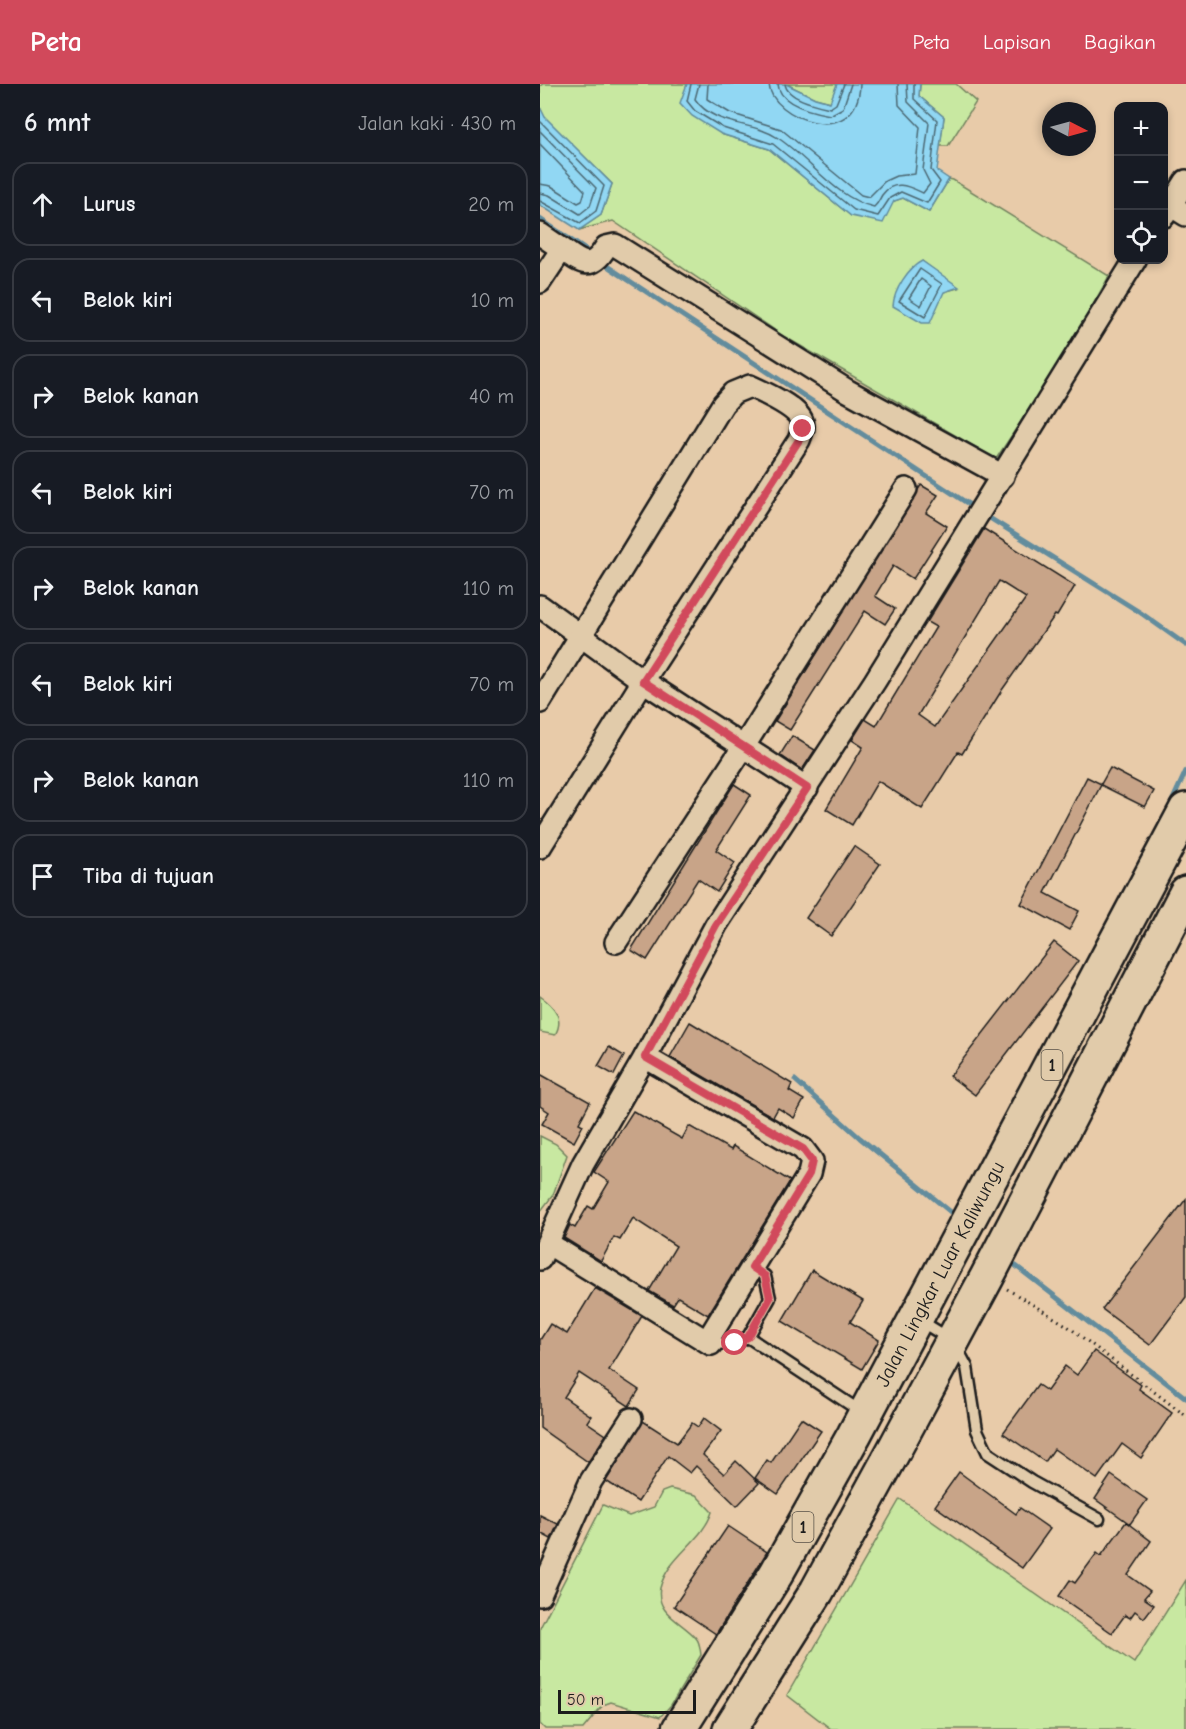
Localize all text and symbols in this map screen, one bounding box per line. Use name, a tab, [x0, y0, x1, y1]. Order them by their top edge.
text: Peta	[30, 26, 82, 58]
text: Peta	[912, 30, 950, 54]
text: Lapisan	[983, 30, 1051, 54]
text: Bagikan	[1084, 30, 1156, 54]
north arrow	[1042, 102, 1096, 156]
map controls	[1114, 102, 1168, 264]
button: +	[1114, 102, 1168, 156]
text: 6 mnt	[24, 108, 90, 138]
text: Jalan kaki · 430 m	[358, 112, 516, 135]
button: −	[1114, 156, 1168, 210]
icon: ahead	[26, 188, 59, 221]
text: Lurus	[83, 191, 135, 217]
text: 20 m	[468, 193, 514, 216]
button: locate	[1114, 210, 1168, 264]
icon: left	[26, 284, 59, 317]
text: Belok kiri	[83, 287, 173, 313]
text: 10 m	[471, 289, 514, 312]
icon: right	[26, 380, 59, 413]
text: Belok kanan	[83, 383, 199, 409]
text: 40 m	[469, 385, 514, 408]
route end	[789, 415, 815, 441]
icon: left	[26, 476, 59, 509]
text: Belok kiri	[83, 479, 173, 505]
text: 70 m	[469, 481, 514, 504]
icon: right	[26, 572, 59, 605]
text: Belok kanan	[83, 575, 199, 601]
text: 110 m	[463, 577, 514, 600]
icon: left	[26, 668, 59, 701]
text: Belok kiri	[83, 671, 173, 697]
text: 70 m	[469, 673, 514, 696]
icon: right	[26, 764, 59, 797]
text: Belok kanan	[83, 767, 199, 793]
text: 110 m	[463, 769, 514, 792]
icon: arrive	[26, 860, 59, 893]
text: Tiba di tujuan	[83, 863, 214, 889]
road number: 1	[1042, 1050, 1062, 1080]
street label: Jalan Lingkar Luar Kaliwungu	[871, 1157, 1009, 1391]
route start	[721, 1329, 747, 1355]
road number: 1	[792, 1512, 814, 1542]
scale bar	[558, 1687, 696, 1714]
text: 50 m	[567, 1691, 604, 1709]

